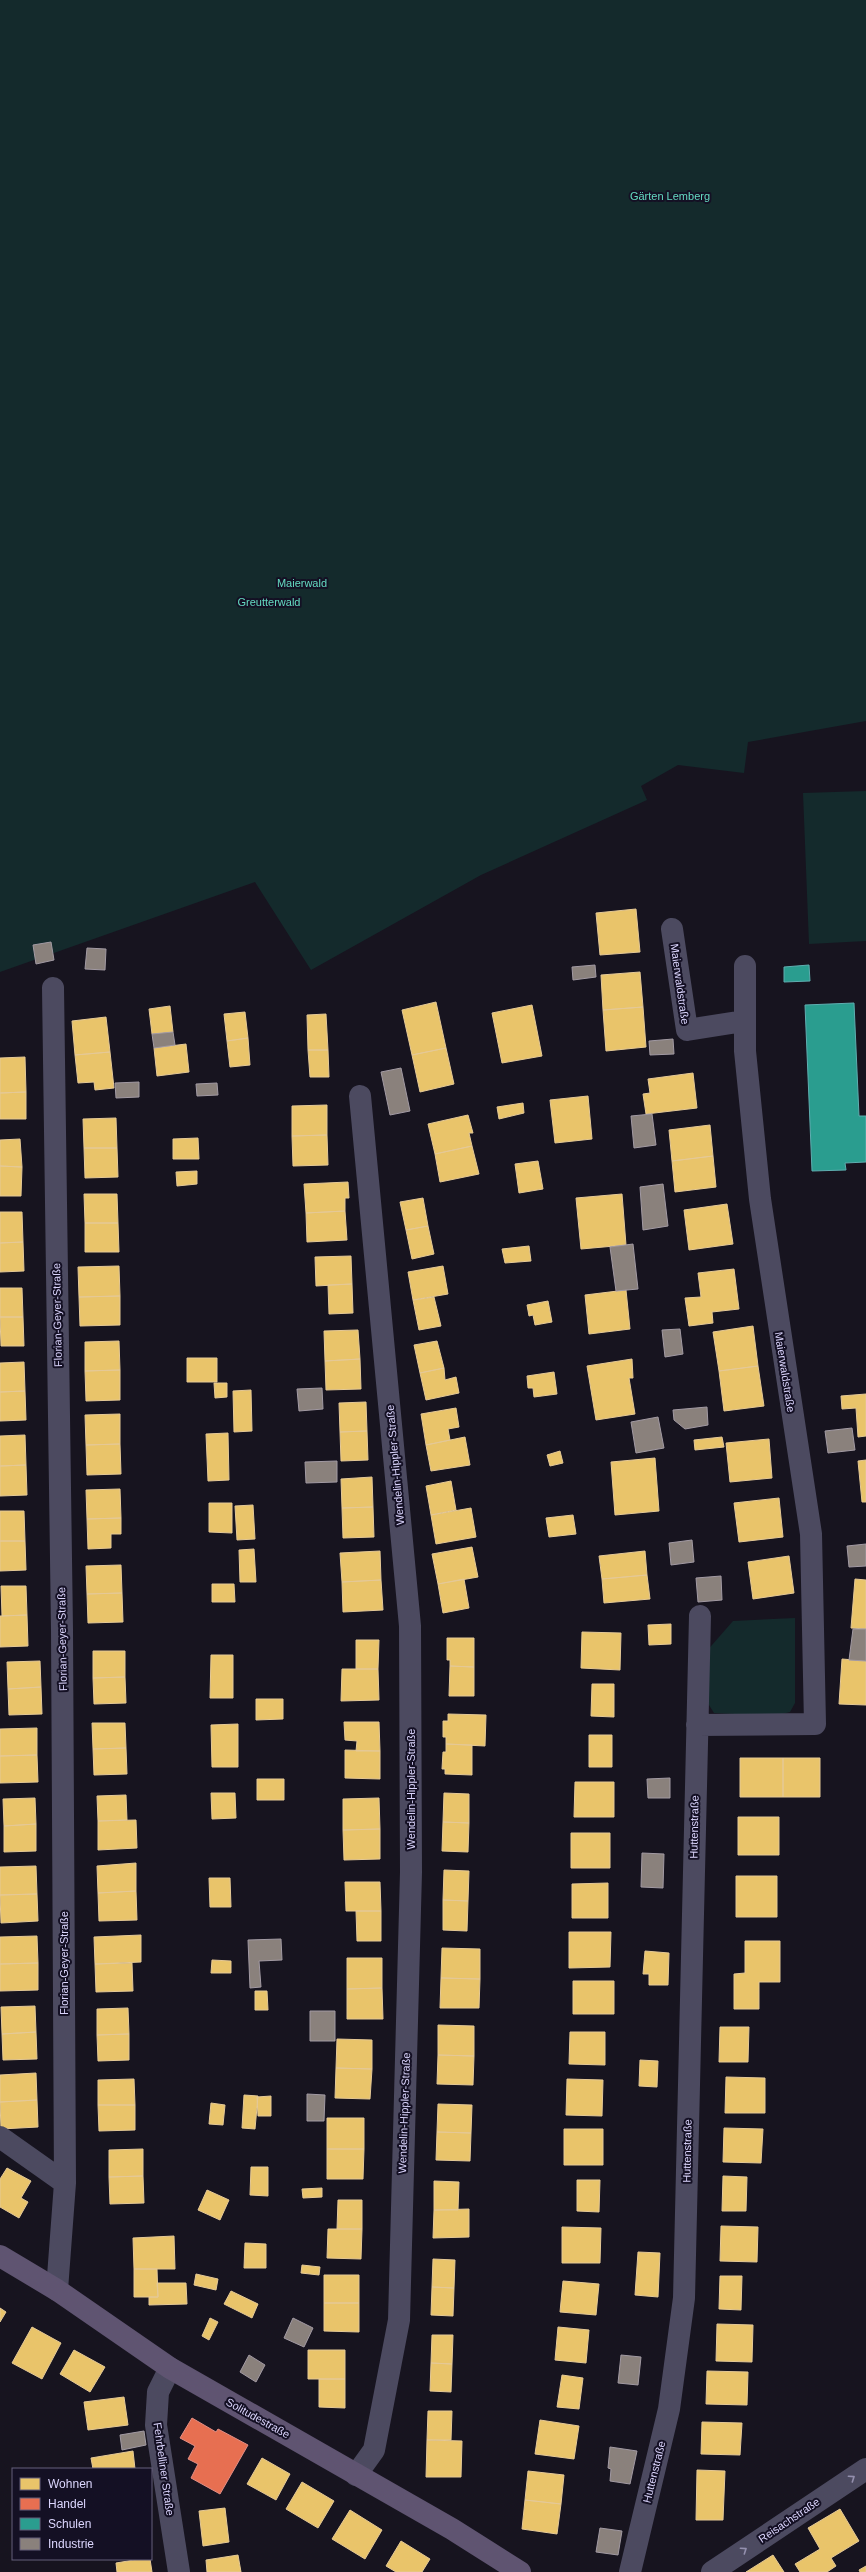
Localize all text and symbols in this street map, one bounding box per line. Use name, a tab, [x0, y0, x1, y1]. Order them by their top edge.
park label: Gärten Lemberg	[630, 190, 710, 202]
park label: Maierwald	[277, 577, 327, 589]
park label: Greutterwald	[238, 596, 300, 608]
street label: Maierwaldstraße	[668, 943, 692, 1025]
street label: Florian-Geyer-Straße	[50, 1263, 64, 1367]
street label: Maierwaldstraße	[773, 1331, 797, 1413]
street label: Wendelin-Hippler-Straße	[384, 1404, 406, 1526]
street label: Florian-Geyer-Straße	[55, 1587, 69, 1691]
street label: Wendelin-Hippler-Straße	[405, 1729, 417, 1849]
street label: Huttenstraße	[687, 1795, 701, 1859]
street label: Florian-Geyer-Straße	[58, 1911, 70, 2015]
street label: Wendelin-Hippler-Straße	[396, 2052, 412, 2174]
street label: Huttenstraße	[680, 2119, 694, 2183]
street label: Solitudestraße	[224, 2396, 292, 2440]
street label: Fehrbelliner Straße	[152, 2422, 176, 2516]
street label: Huttenstraße	[640, 2440, 668, 2504]
legend	[12, 2468, 152, 2560]
one-way arrow	[848, 2475, 855, 2483]
text: Wohnen	[48, 2477, 92, 2491]
street label: Reisachstraße	[756, 2495, 822, 2545]
text: Handel	[48, 2497, 86, 2511]
text: Schulen	[48, 2517, 91, 2531]
text: Industrie	[48, 2537, 94, 2551]
one-way arrow	[740, 2547, 747, 2555]

